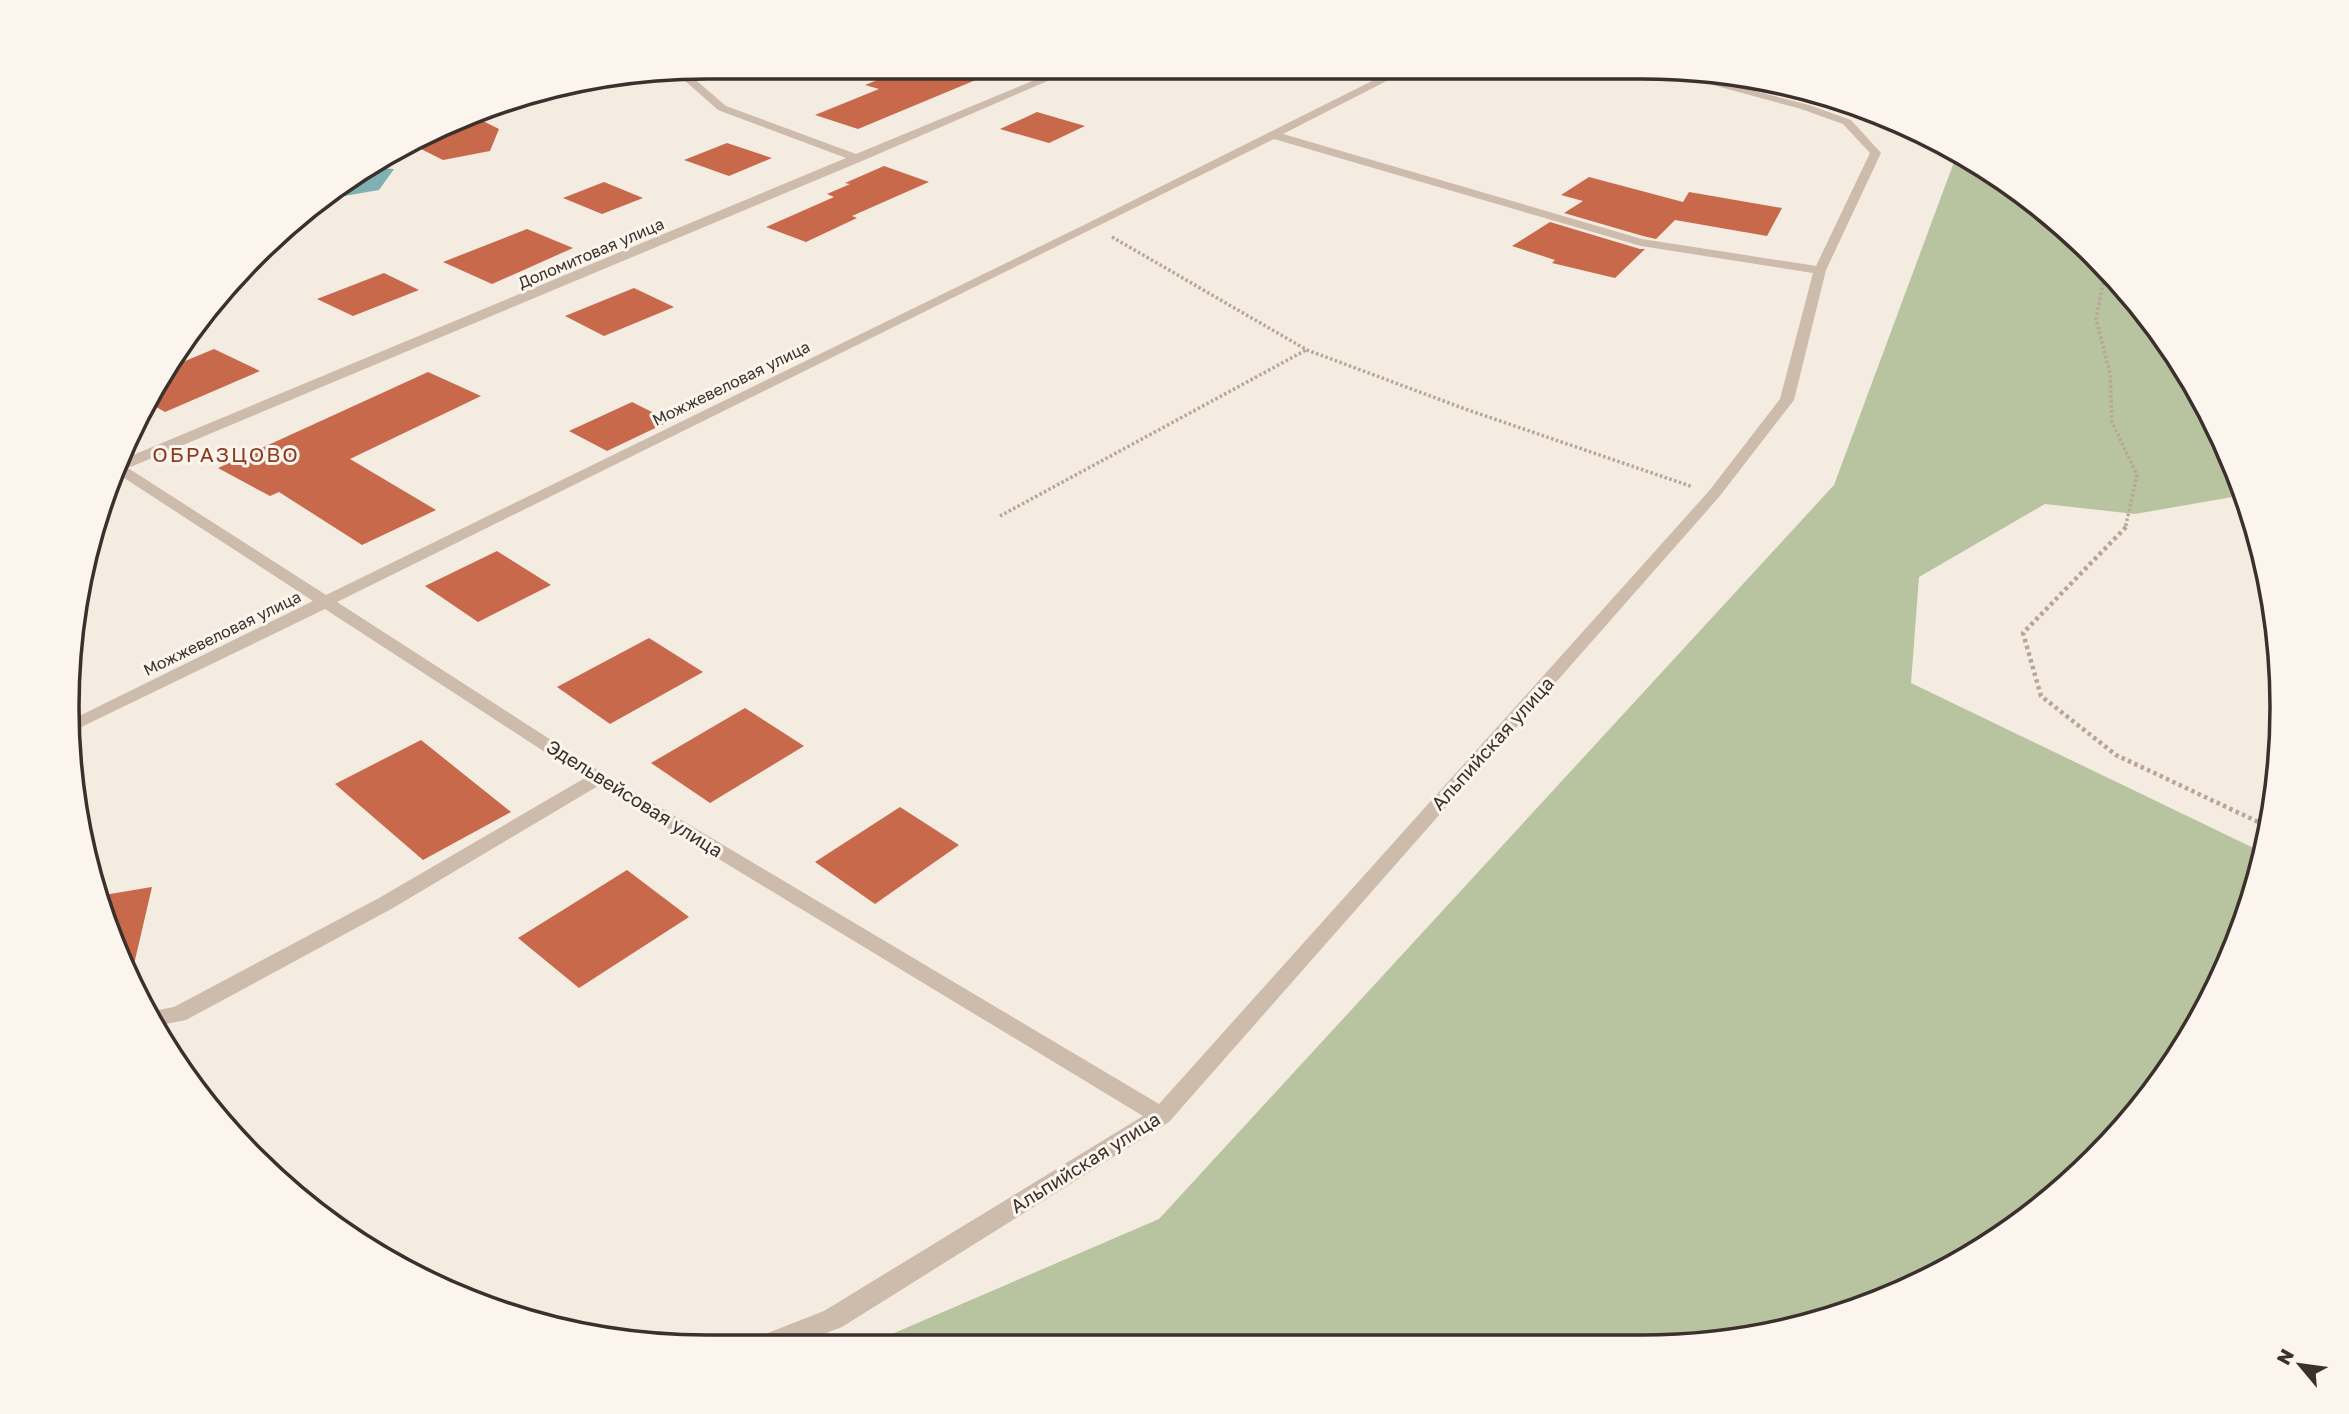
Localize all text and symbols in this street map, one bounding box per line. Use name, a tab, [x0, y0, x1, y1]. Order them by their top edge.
street label: Доломитовая улица	[515, 213, 667, 293]
street label: Можжевеловая улица	[649, 336, 813, 430]
district label: ОБРАЗЦОВО	[152, 441, 300, 467]
street label: Можжевеловая улица	[140, 586, 304, 680]
street label: Альпийская улица	[1426, 671, 1558, 815]
street label: Эдельвейсовая улица	[543, 734, 727, 862]
street label: Альпийская улица	[1006, 1107, 1164, 1217]
north arrow	[2265, 1330, 2335, 1400]
text: N	[2271, 1345, 2298, 1368]

